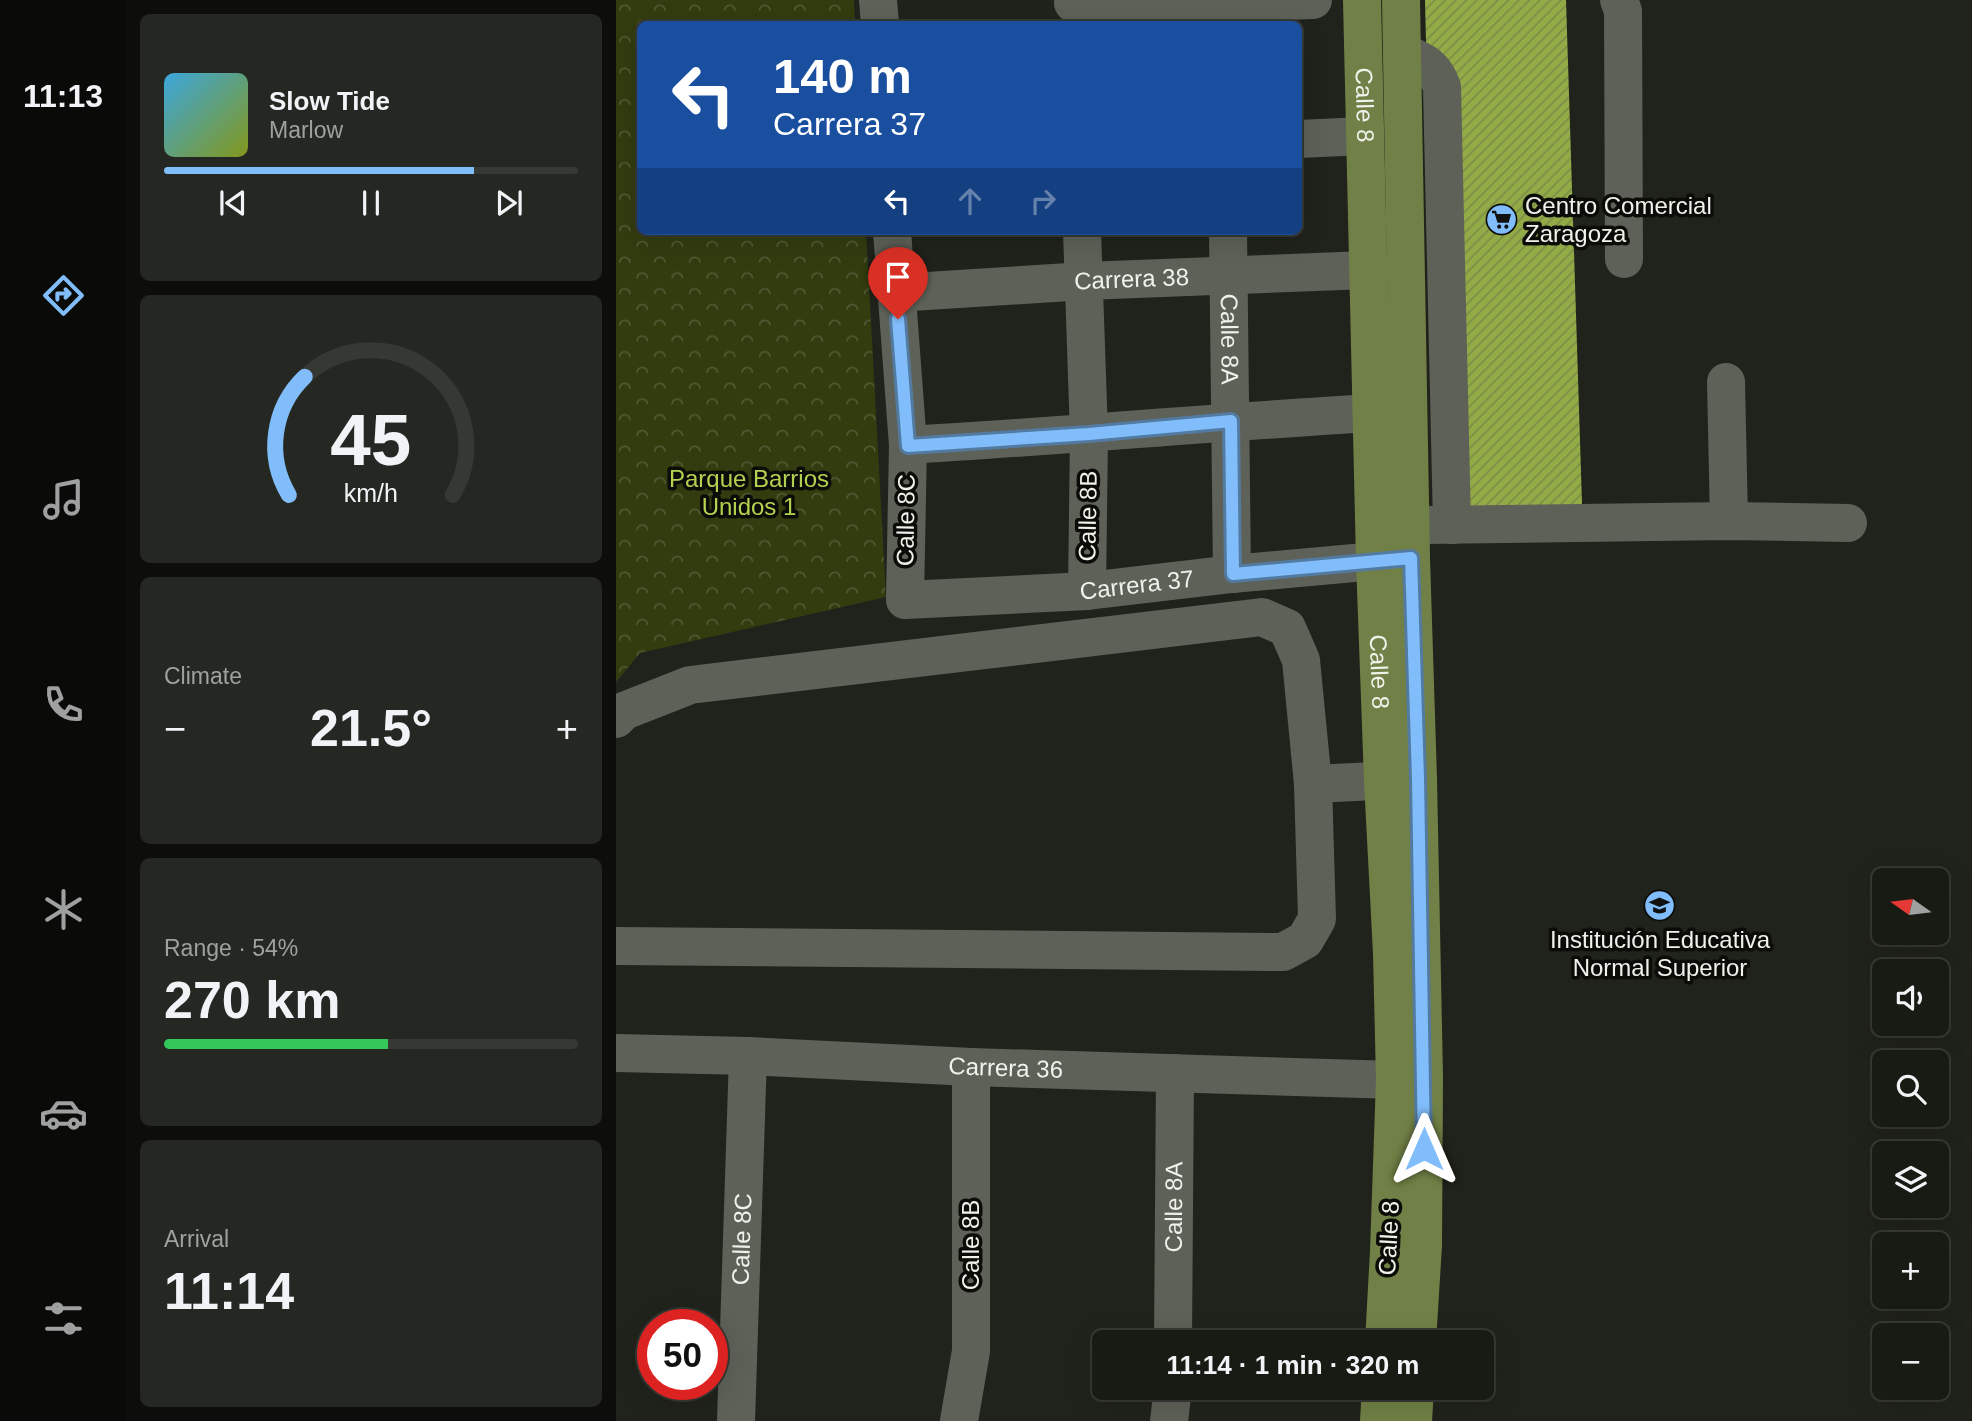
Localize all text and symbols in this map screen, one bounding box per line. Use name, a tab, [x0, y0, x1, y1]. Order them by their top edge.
icon: left	[658, 49, 749, 140]
text: 140 m	[773, 49, 912, 103]
street label: Calle 8	[1351, 67, 1379, 143]
text: 11:13	[23, 78, 103, 114]
text: Slow Tide	[269, 86, 390, 116]
text: Carrera 37	[773, 106, 926, 142]
text: Marlow	[269, 117, 343, 143]
icon: left	[878, 182, 916, 220]
icon: ahead	[951, 182, 989, 220]
icon: right	[1024, 182, 1062, 220]
icon: previous	[214, 184, 252, 222]
icon: pause	[352, 184, 390, 222]
icon: next	[490, 184, 528, 222]
place label: Centro Comercial Zaragoza	[1525, 192, 1712, 247]
supermarket icon: Centro Comercial Zaragoza	[1485, 203, 1519, 237]
pin	[868, 247, 928, 319]
icon: arrive	[879, 258, 917, 296]
street label: Carrera 38	[1073, 263, 1189, 295]
icon: directions	[39, 271, 88, 320]
street label: Calle 8A	[1216, 293, 1244, 385]
text: 45	[331, 400, 411, 481]
park label: Parque Barrios Unidos 1	[669, 465, 829, 520]
street label: Calle 8B	[1073, 470, 1102, 562]
street label: Calle 8C	[891, 474, 920, 566]
icon: music	[39, 475, 88, 524]
text: km/h	[344, 479, 398, 507]
street label: Carrera 37	[1078, 565, 1195, 605]
street label: Calle 8	[1365, 634, 1394, 710]
text: Climate	[164, 663, 242, 689]
icon: phone	[39, 680, 88, 729]
text: 21.5°	[310, 699, 432, 757]
text: −	[164, 708, 186, 750]
text: +	[556, 708, 578, 750]
north arrow	[1872, 868, 1950, 945]
map controls	[1872, 868, 1949, 1400]
icon: climate	[39, 885, 88, 934]
school or university icon: Institución Educativa Normal Superior	[1643, 889, 1677, 923]
place label: Institución Educativa Normal Superior	[1550, 926, 1771, 981]
text: Range · 54%	[164, 935, 298, 961]
button: sound	[1872, 959, 1949, 1036]
text: 270 km	[164, 971, 340, 1029]
button: search	[1872, 1050, 1949, 1127]
street label: Carrera 36	[948, 1052, 1063, 1083]
icon: car	[39, 1089, 88, 1138]
position arrow	[1387, 1112, 1461, 1186]
button: layers	[1872, 1141, 1949, 1218]
street label: Calle 8A	[1160, 1162, 1187, 1252]
street label: Calle 8C	[726, 1193, 756, 1286]
street label: Calle 8B	[957, 1200, 984, 1290]
street label: Calle 8	[1373, 1200, 1404, 1276]
text: Arrival	[164, 1226, 229, 1252]
button: +	[1872, 1232, 1949, 1309]
text: 11:14	[164, 1262, 294, 1320]
icon: filters	[39, 1294, 88, 1343]
speed limit sign: 50	[637, 1309, 728, 1400]
button: −	[1872, 1323, 1949, 1400]
text: 11:14 · 1 min · 320 m	[1167, 1350, 1419, 1380]

